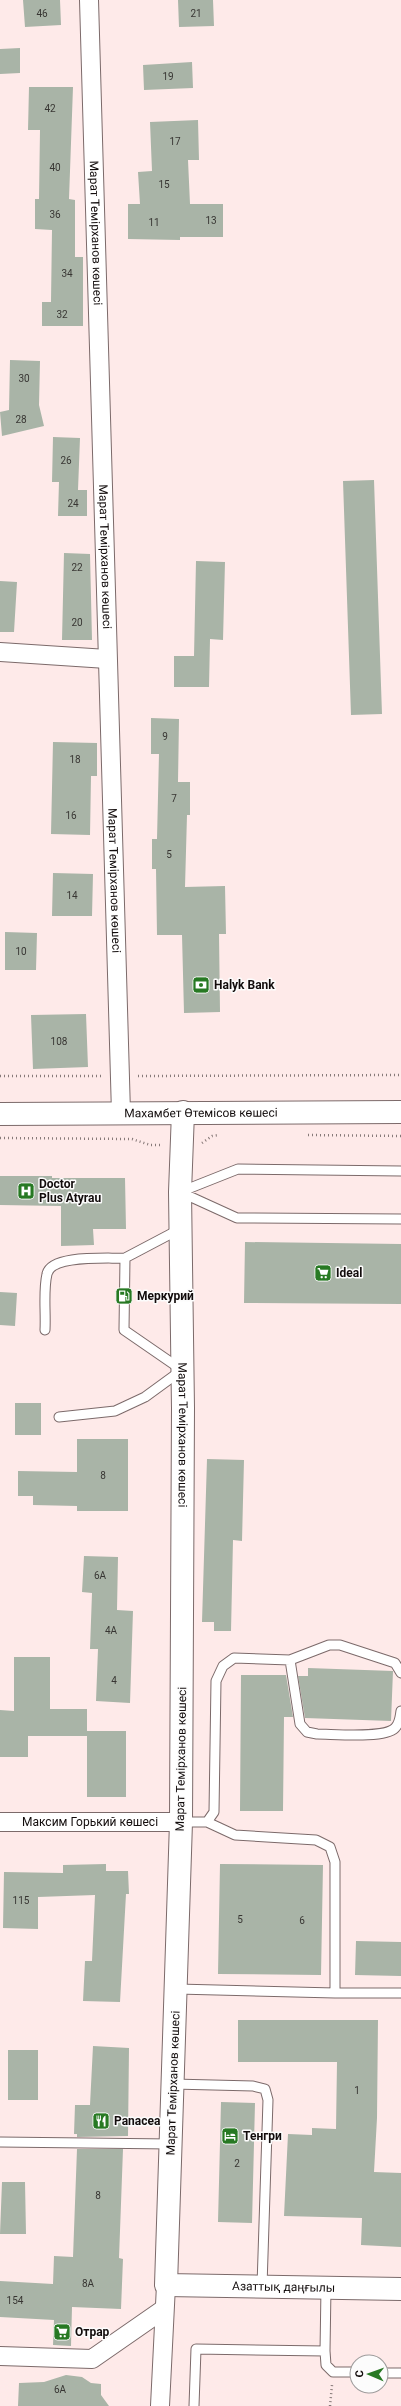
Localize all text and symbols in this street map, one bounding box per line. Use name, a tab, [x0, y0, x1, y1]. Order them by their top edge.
house number: 46	[36, 8, 48, 19]
house number: 21	[190, 8, 202, 19]
house number: 19	[162, 71, 174, 82]
house number: 42	[44, 103, 56, 114]
house number: 17	[169, 136, 181, 147]
street label: Марат Темірханов көшесі	[87, 160, 105, 306]
house number: 40	[49, 162, 61, 173]
house number: 15	[158, 179, 170, 190]
house number: 36	[49, 209, 61, 220]
house number: 13	[205, 215, 217, 226]
house number: 11	[148, 217, 160, 228]
house number: 34	[61, 268, 73, 279]
house number: 32	[56, 309, 68, 320]
house number: 30	[18, 373, 30, 384]
house number: 28	[15, 414, 27, 425]
house number: 26	[60, 455, 72, 466]
street label: Марат Темірханов көшесі	[96, 484, 114, 629]
house number: 24	[67, 498, 79, 509]
house number: 22	[71, 562, 83, 573]
house number: 20	[71, 617, 83, 628]
house number: 9	[162, 731, 168, 742]
house number: 18	[69, 754, 81, 765]
house number: 7	[171, 793, 177, 804]
street label: Марат Темірханов көшесі	[105, 808, 123, 953]
house number: 16	[65, 810, 77, 821]
house number: 5	[166, 849, 172, 860]
house number: 14	[66, 890, 78, 901]
house number: 10	[15, 946, 27, 957]
bank icon: Halyk Bank	[191, 975, 211, 995]
place label: Halyk Bank	[214, 978, 275, 992]
house number: 108	[51, 1036, 68, 1047]
street label: Махамбет Өтемісов көшесі	[124, 1106, 278, 1120]
place label: Doctor Plus Atyrau	[39, 1177, 101, 1205]
hospital icon: Doctor Plus Atyrau	[16, 1181, 36, 1201]
supermarket icon: Ideal	[313, 1263, 333, 1283]
place label: Ideal	[336, 1266, 362, 1280]
fuel station icon: Меркурий	[114, 1286, 134, 1306]
place label: Меркурий	[137, 1289, 194, 1303]
street label: Марат Темірханов көшесі	[175, 1362, 190, 1507]
house number: 8	[100, 1470, 106, 1481]
house number: 6А	[94, 1570, 107, 1581]
house number: 4А	[105, 1625, 118, 1636]
house number: 4	[111, 1675, 117, 1686]
street label: Марат Темірханов көшесі	[173, 1686, 189, 1831]
street label: Максим Горький көшесі	[22, 1815, 158, 1829]
house number: 115	[13, 1895, 30, 1906]
house number: 5	[237, 1914, 243, 1925]
house number: 6	[299, 1915, 305, 1926]
street label: Марат Темірханов көшесі	[163, 2010, 183, 2156]
house number: 1	[354, 2085, 360, 2096]
restaurant icon: Panacea	[91, 2111, 111, 2131]
place label: Panacea	[114, 2114, 161, 2128]
hotel icon: Тенгри	[220, 2126, 240, 2146]
place label: Тенгри	[243, 2129, 282, 2143]
house number: 2	[234, 2158, 240, 2169]
house number: 8	[95, 2190, 101, 2201]
house number: 8А	[82, 2278, 95, 2289]
street label: Азаттық даңғылы	[232, 2279, 335, 2295]
house number: 154	[7, 2295, 24, 2306]
supermarket icon: Отрар	[52, 2322, 72, 2342]
place label: Отрар	[75, 2325, 110, 2339]
north arrow	[349, 2354, 389, 2394]
text: С	[353, 2370, 366, 2377]
house number: 6А	[54, 2384, 67, 2395]

